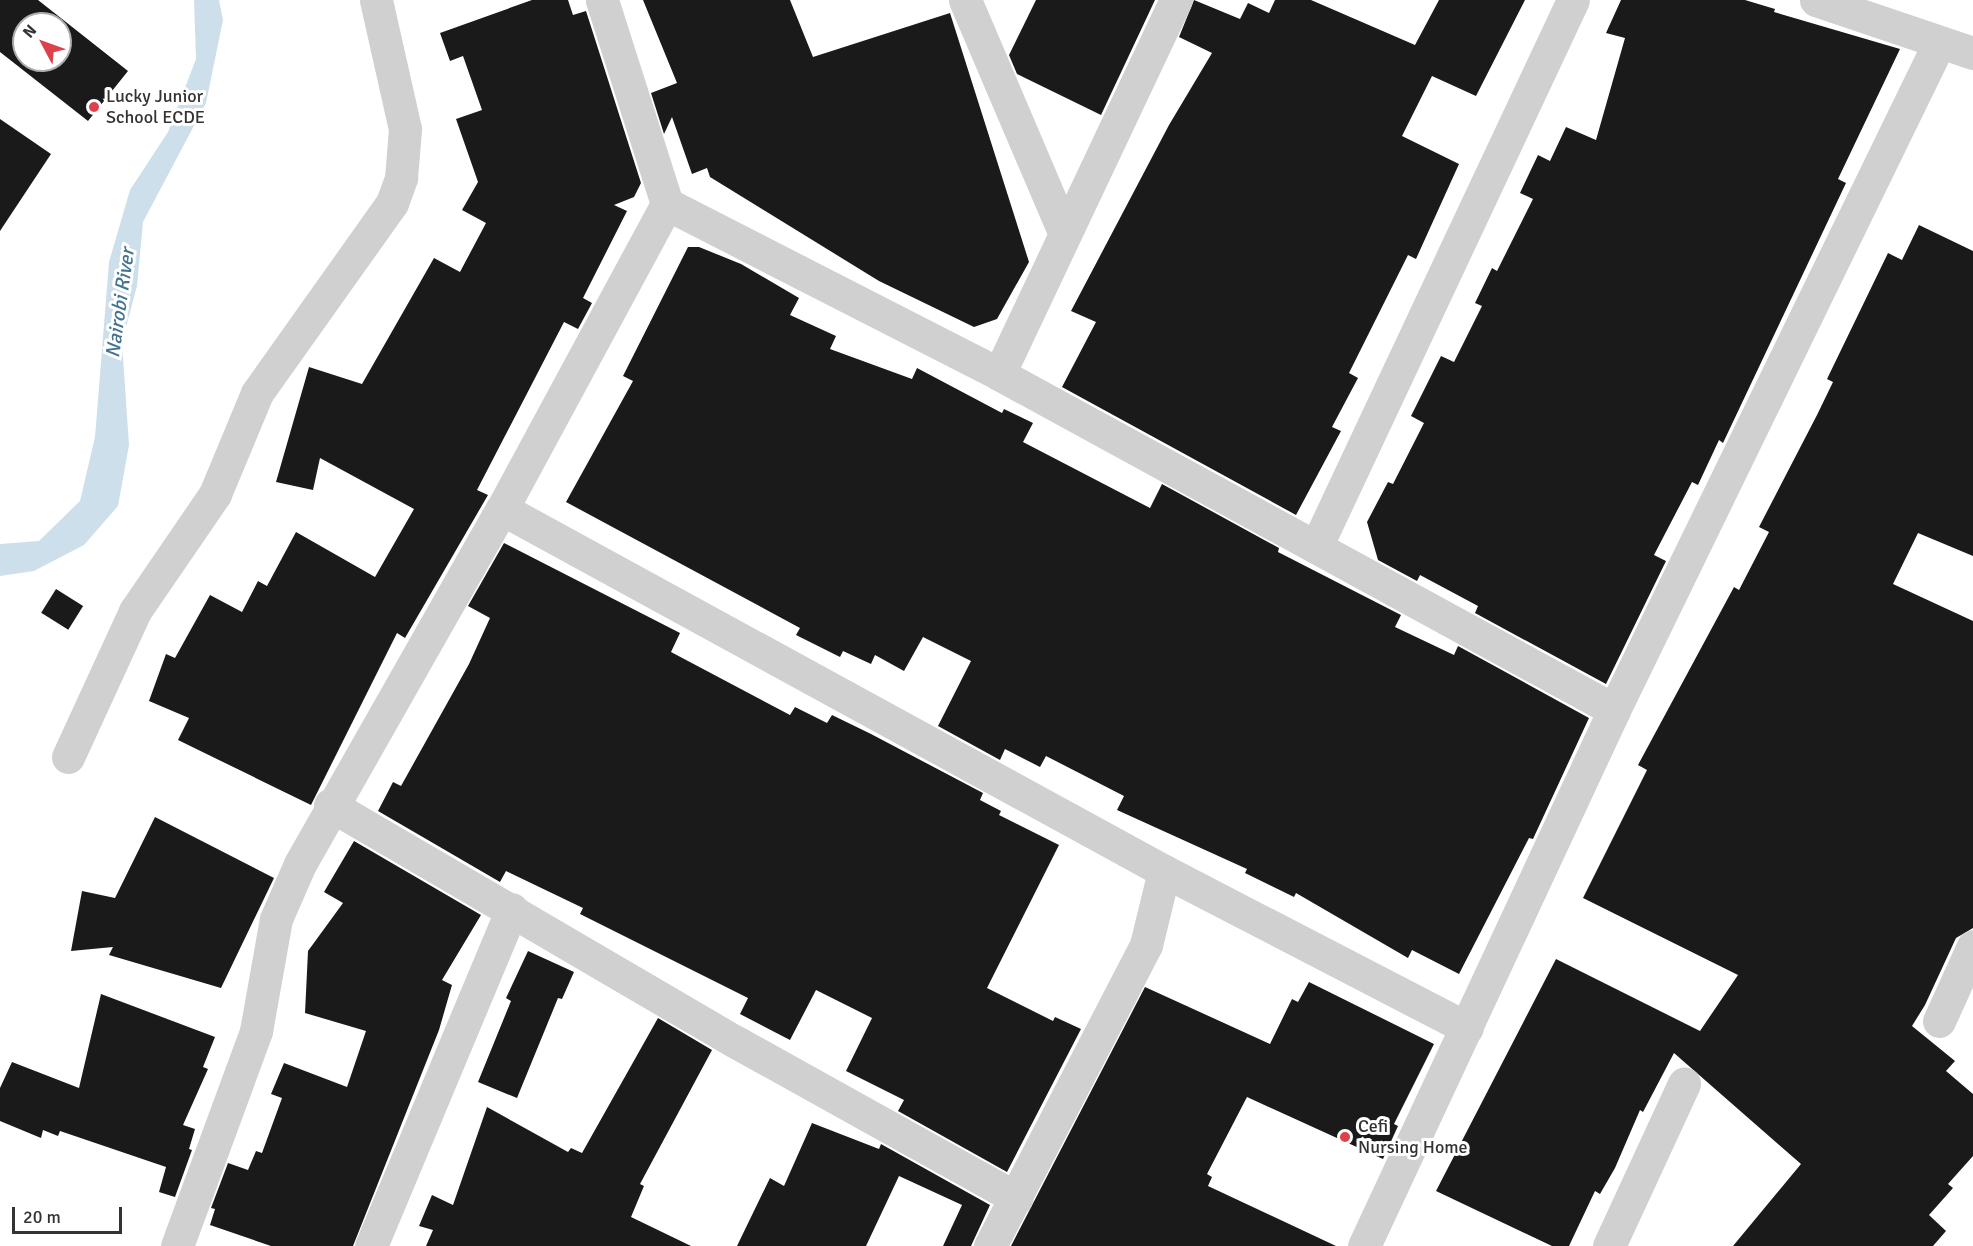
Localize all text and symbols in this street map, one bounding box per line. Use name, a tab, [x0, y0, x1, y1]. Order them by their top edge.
north arrow	[12, 12, 72, 72]
text: N	[19, 21, 41, 42]
place label: Lucky Junior School ECDE	[106, 86, 205, 128]
marker: Lucky Junior School ECDE	[87, 100, 101, 114]
water label: Nairobi River	[100, 247, 140, 359]
place label: Cefi Nursing Home	[1358, 1116, 1468, 1158]
marker: Cefi Nursing Home	[1336, 1128, 1354, 1146]
scale bar	[15, 1195, 124, 1233]
text: 20 m	[23, 1206, 61, 1228]

